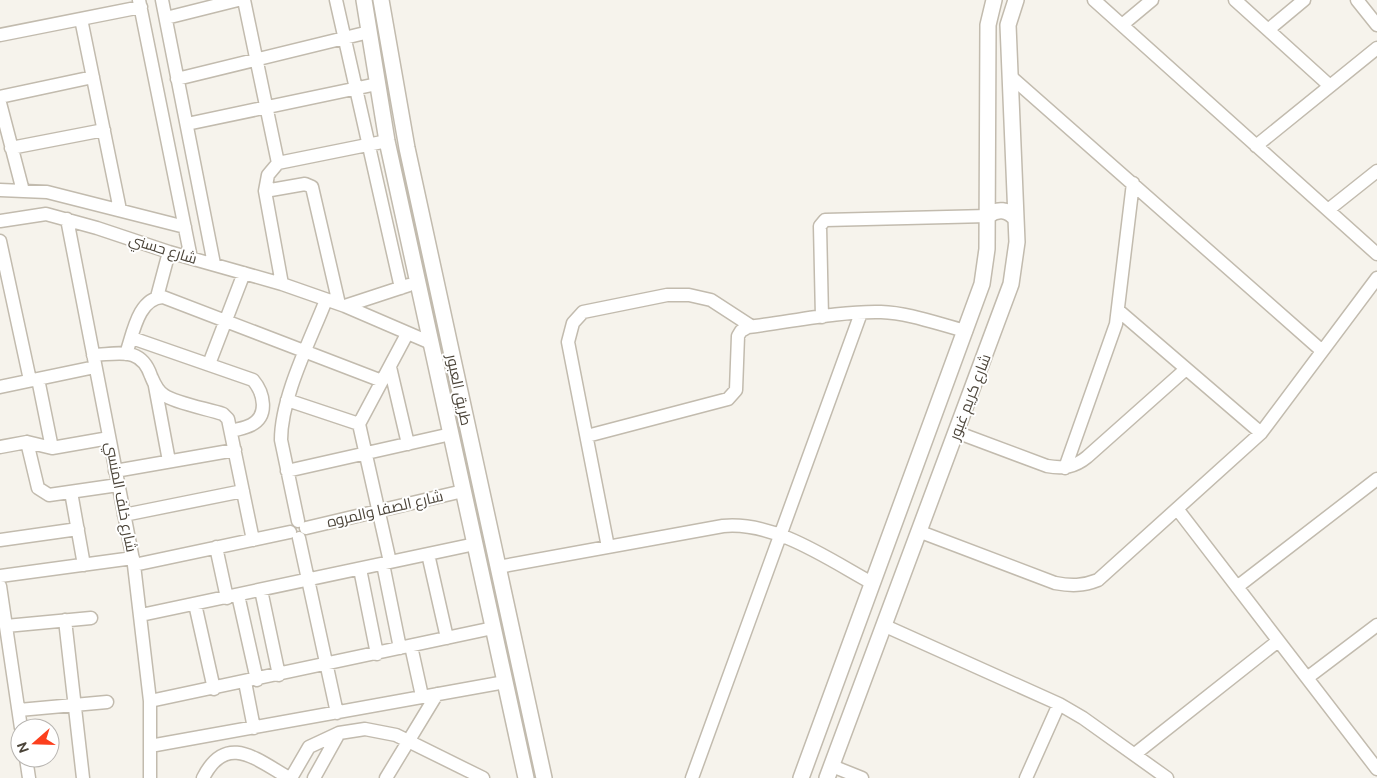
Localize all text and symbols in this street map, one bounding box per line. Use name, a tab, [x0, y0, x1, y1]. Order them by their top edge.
street label: شارع حسني	[126, 230, 199, 271]
street label: شارع كريم غبور	[945, 351, 997, 444]
street label: طريق العبور	[441, 352, 475, 428]
street label: شارع خلف المنسي	[99, 440, 141, 554]
street label: شارع الصفا والمروه	[325, 487, 445, 533]
north arrow	[10, 718, 60, 768]
text: N	[13, 740, 32, 755]

